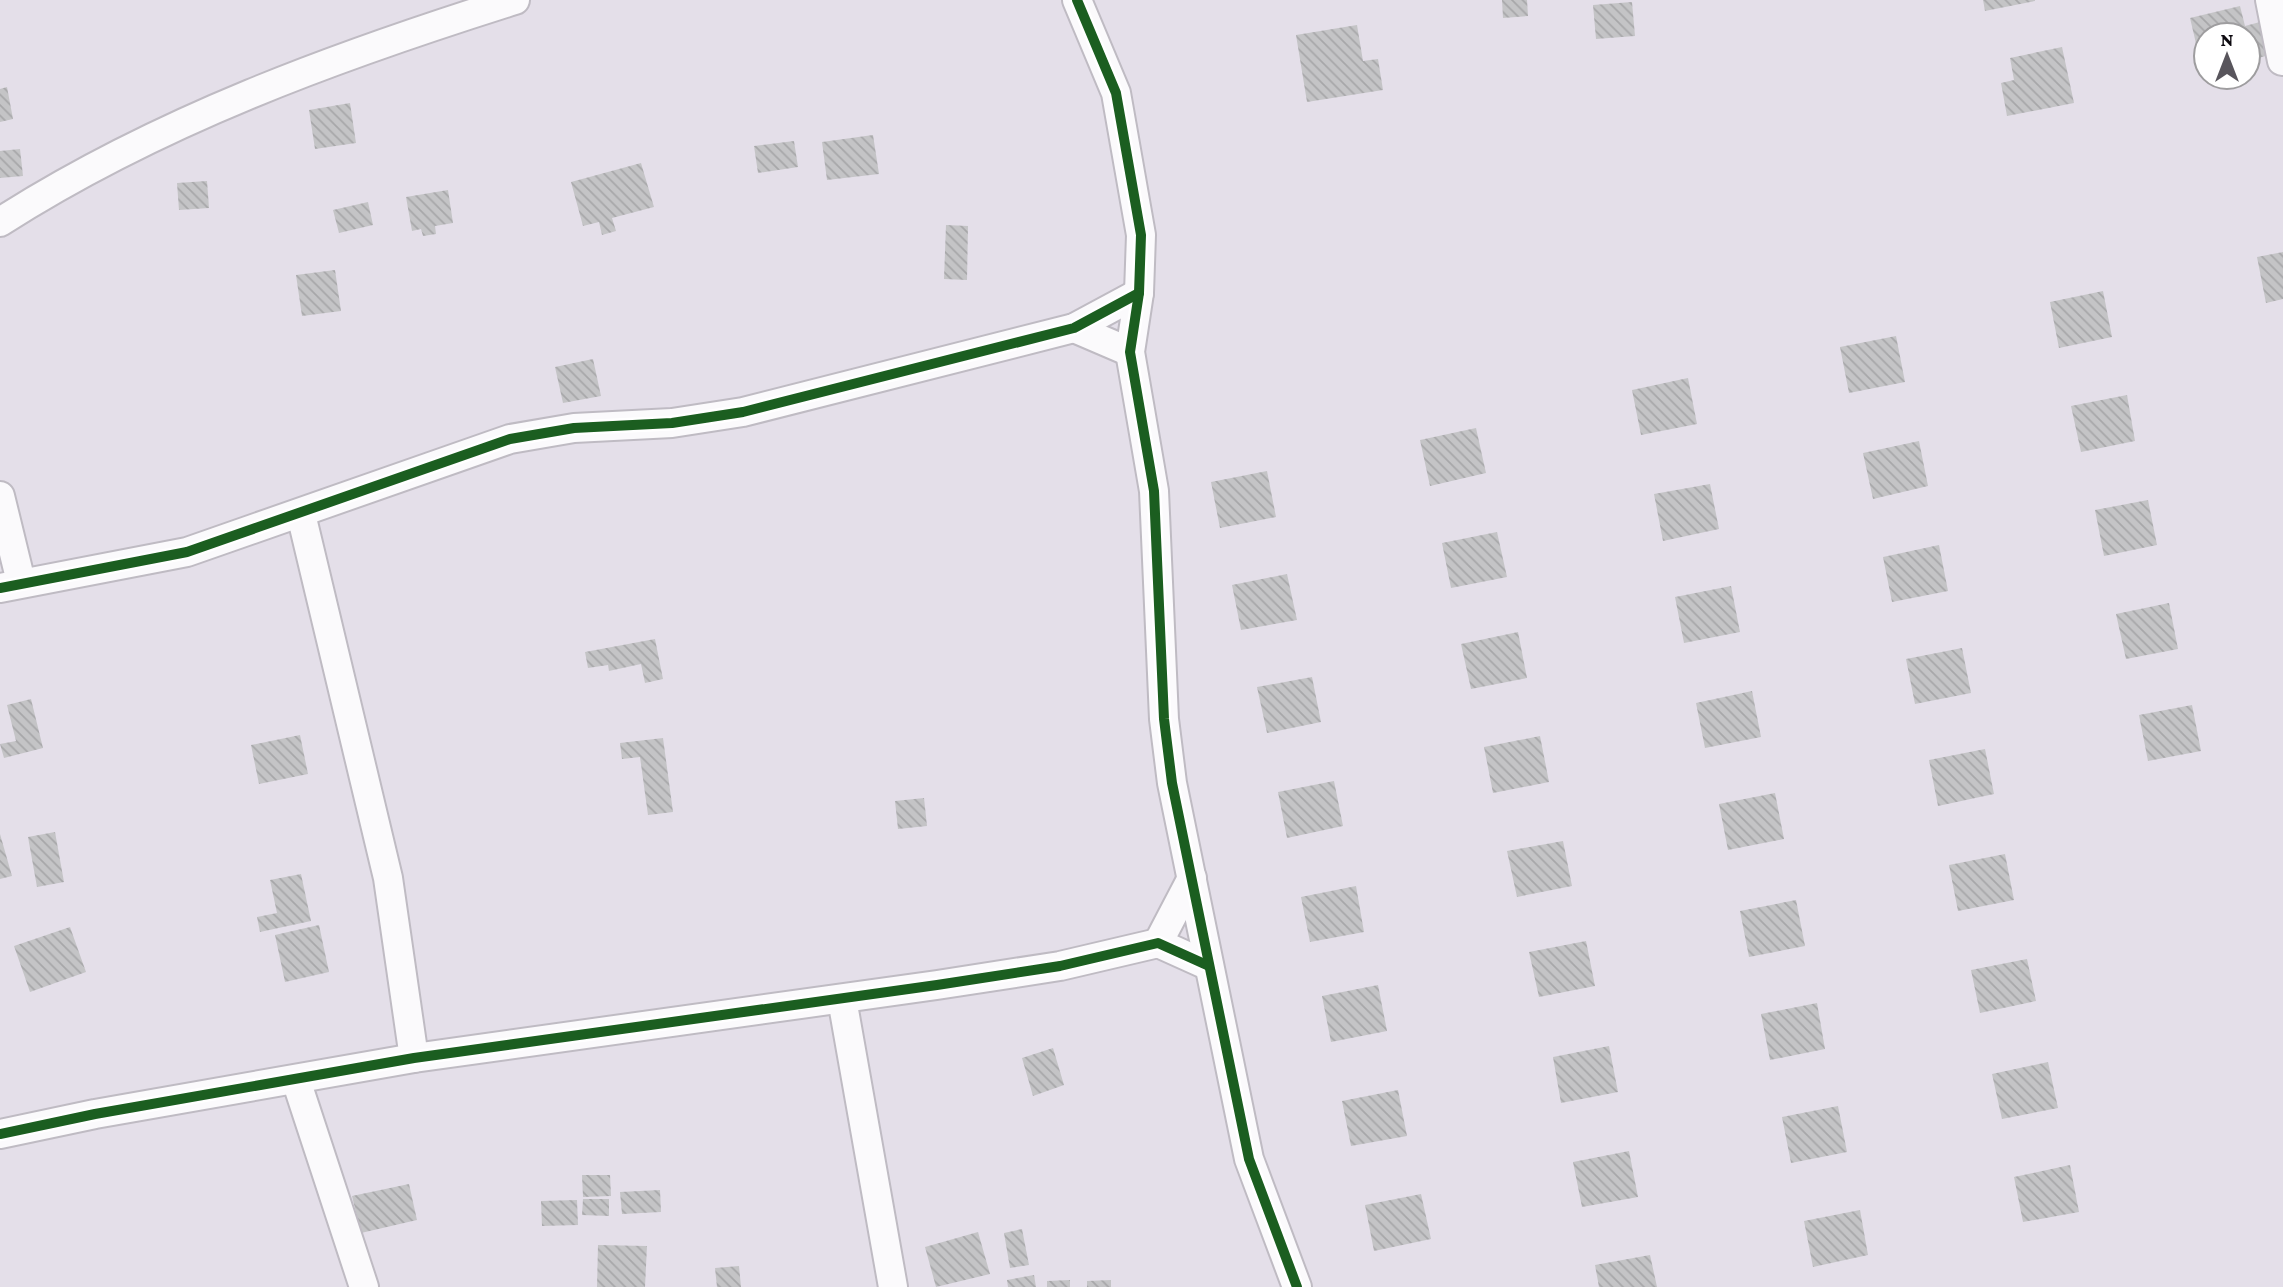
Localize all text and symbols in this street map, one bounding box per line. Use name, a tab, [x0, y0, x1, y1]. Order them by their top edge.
north arrow	[2192, 21, 2262, 91]
text: N	[2221, 29, 2234, 50]

